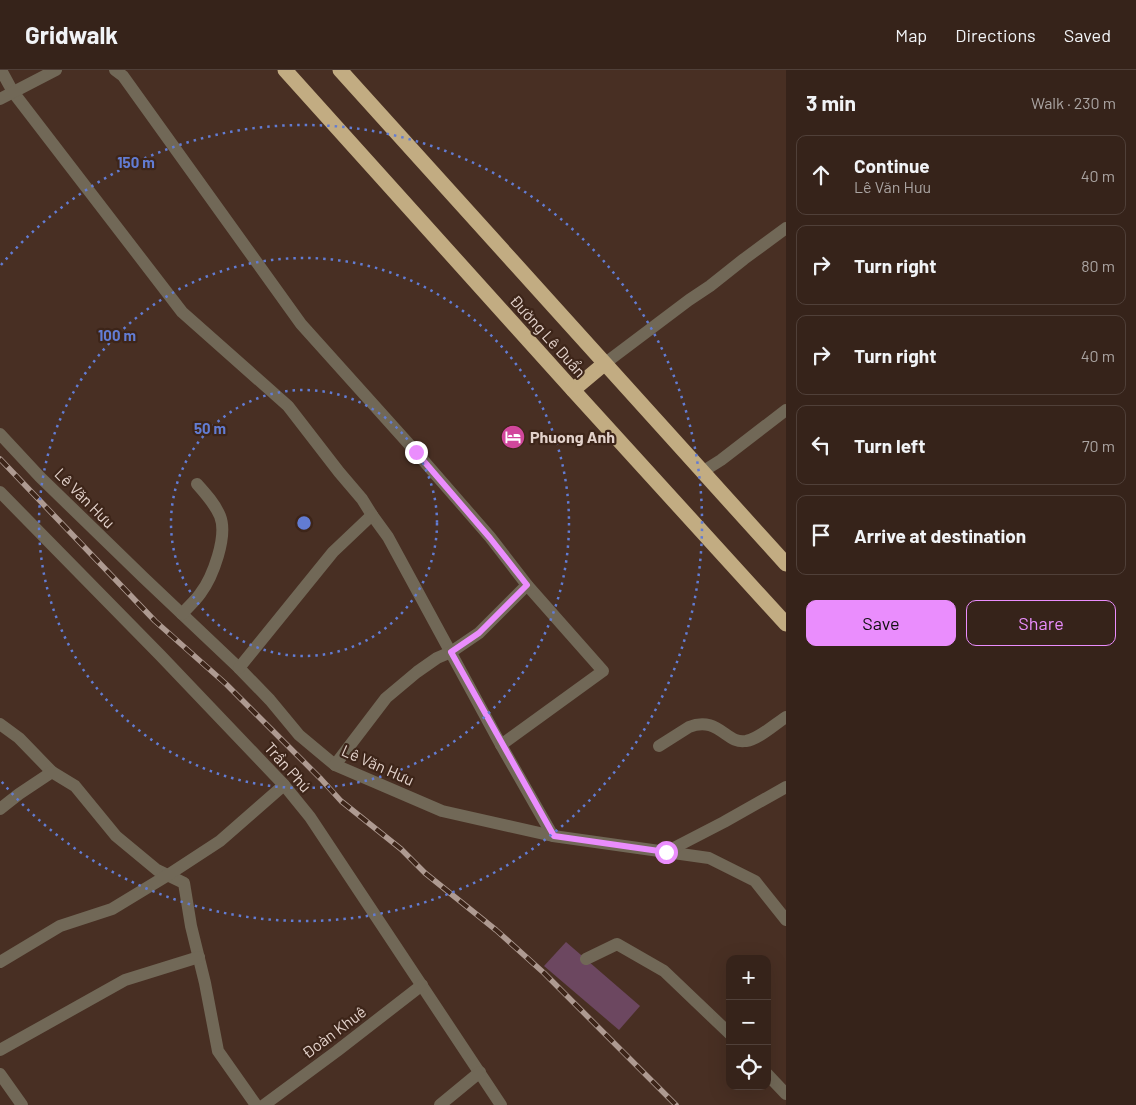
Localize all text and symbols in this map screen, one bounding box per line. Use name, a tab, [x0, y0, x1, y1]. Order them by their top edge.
text: Gridwalk	[25, 20, 118, 49]
text: Map	[895, 24, 927, 46]
text: Directions	[955, 24, 1036, 46]
text: Saved	[1064, 24, 1111, 46]
text: 3 min	[806, 90, 856, 115]
text: Walk · 230 m	[1031, 93, 1116, 112]
text: 150 m	[117, 153, 155, 171]
text: Continue	[854, 154, 930, 177]
icon: ahead	[807, 161, 835, 189]
text: 40 m	[1081, 166, 1115, 185]
text: Lê Văn Hưu	[854, 177, 931, 196]
icon: right	[807, 251, 835, 279]
text: Turn right	[854, 254, 936, 277]
text: 80 m	[1081, 256, 1115, 275]
street label: Đường Lê Duẩn	[506, 291, 590, 381]
text: 100 m	[98, 326, 136, 344]
icon: right	[807, 341, 835, 369]
text: Turn right	[854, 344, 936, 367]
text: 40 m	[1081, 346, 1115, 365]
text: 50 m	[194, 419, 226, 437]
hotel icon: Phuong Anh	[500, 424, 526, 450]
place label: Phuong Anh	[530, 427, 615, 446]
icon: left	[807, 431, 835, 459]
text: Turn left	[854, 434, 925, 457]
text: 70 m	[1082, 436, 1115, 455]
route end	[405, 441, 428, 464]
street label: Lê Văn Hưu	[51, 464, 119, 532]
centre of rings	[295, 514, 313, 532]
icon: arrive	[807, 521, 835, 549]
text: Arrive at destination	[854, 524, 1026, 547]
button: Save	[806, 600, 956, 646]
button: Share	[966, 600, 1116, 646]
street label: Trần Phú	[261, 738, 316, 796]
street label: Lê Văn Hưu	[339, 740, 417, 789]
route start	[655, 841, 678, 864]
map controls	[726, 955, 771, 1090]
button: +	[726, 955, 771, 1000]
button: −	[726, 1000, 771, 1045]
street label: Đoàn Khuê	[298, 1001, 369, 1062]
button: locate	[726, 1045, 771, 1090]

